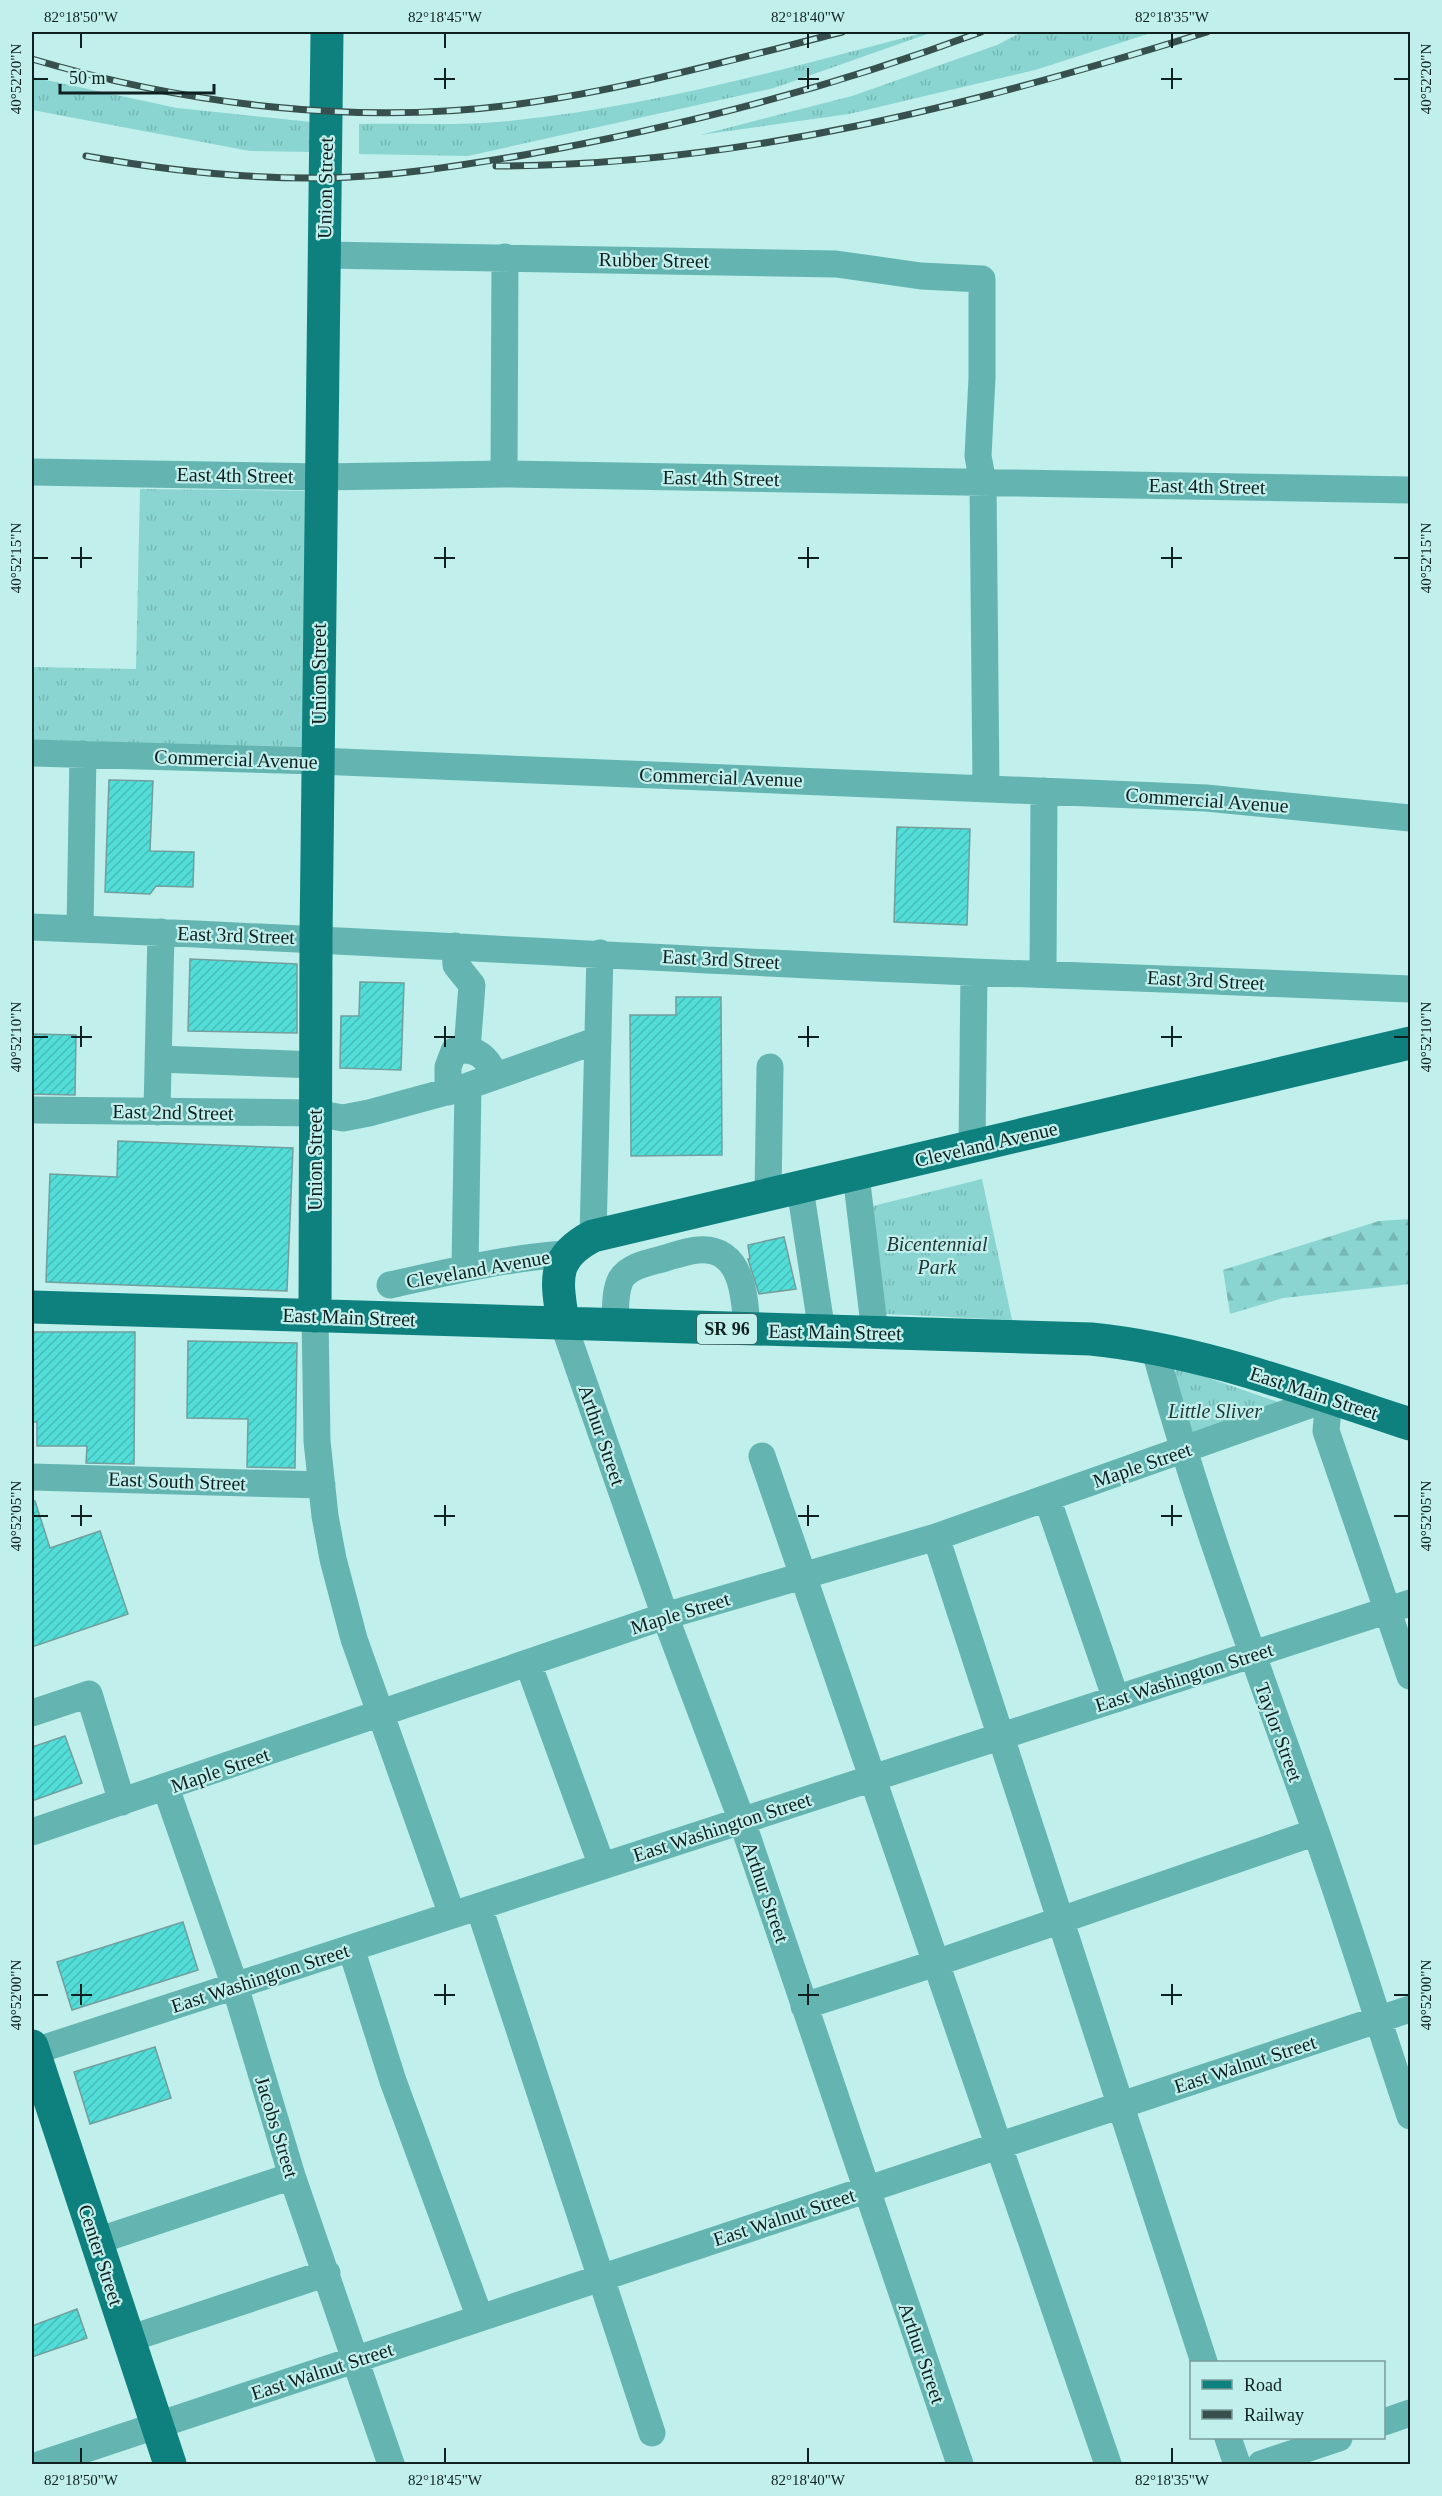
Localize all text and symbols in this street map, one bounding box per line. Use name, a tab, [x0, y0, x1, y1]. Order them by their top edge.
text: 82°18'50"W	[44, 9, 119, 25]
text: 82°18'45"W	[408, 9, 483, 25]
text: 82°18'40"W	[771, 9, 846, 25]
text: 82°18'35"W	[1135, 9, 1210, 25]
text: 40°52'20"N	[8, 44, 24, 114]
text: 40°52'20"N	[1418, 44, 1434, 114]
scale bar	[60, 57, 214, 95]
text: 50 m	[69, 68, 106, 88]
street label: Union Street	[313, 137, 337, 239]
street label: Rubber Street	[599, 248, 710, 272]
street label: East 4th Street	[176, 463, 294, 487]
street label: East 4th Street	[662, 466, 780, 490]
street label: East 4th Street	[1148, 474, 1266, 498]
text: 40°52'15"N	[8, 523, 24, 593]
text: 40°52'15"N	[1418, 523, 1434, 593]
street label: Union Street	[308, 623, 330, 725]
street label: Commercial Avenue	[154, 745, 318, 773]
street label: Commercial Avenue	[639, 763, 803, 791]
street label: Commercial Avenue	[1125, 783, 1289, 817]
street label: East 3rd Street	[177, 922, 296, 948]
street label: East 3rd Street	[662, 945, 781, 973]
street label: East 3rd Street	[1147, 966, 1266, 994]
text: 40°52'10"N	[8, 1002, 24, 1072]
text: 40°52'10"N	[1418, 1002, 1434, 1072]
street label: East 2nd Street	[112, 1100, 234, 1124]
street label: Union Street	[304, 1109, 326, 1211]
street label: Cleveland Avenue	[913, 1117, 1060, 1171]
park label: Bicentennial Park	[886, 1233, 988, 1278]
street label: Cleveland Avenue	[404, 1245, 552, 1292]
street label: East Main Street	[282, 1304, 416, 1330]
road number: SR 96	[697, 1314, 757, 1344]
street label: East Main Street	[768, 1320, 902, 1344]
street label: East Main Street	[1247, 1362, 1381, 1424]
street label: Arthur Street	[575, 1382, 630, 1489]
park label: Little Sliver	[1167, 1400, 1262, 1422]
street label: Maple Street	[1090, 1438, 1195, 1493]
street label: East South Street	[108, 1468, 247, 1494]
text: 40°52'05"N	[8, 1481, 24, 1551]
text: 40°52'05"N	[1418, 1481, 1434, 1551]
street label: Maple Street	[628, 1587, 733, 1639]
street label: East Washington Street	[1092, 1638, 1276, 1717]
street label: Taylor Street	[1250, 1680, 1307, 1785]
street label: Maple Street	[168, 1743, 273, 1798]
street label: East Washington Street	[630, 1788, 814, 1867]
street label: Arthur Street	[739, 1839, 794, 1946]
street label: East Washington Street	[168, 1939, 352, 2018]
text: 40°52'00"N	[8, 1960, 24, 2030]
text: 40°52'00"N	[1418, 1960, 1434, 2030]
street label: East Walnut Street	[1171, 2031, 1319, 2097]
street label: Jacobs Street	[251, 2074, 303, 2181]
street label: East Walnut Street	[710, 2184, 858, 2250]
street label: Center Street	[74, 2202, 128, 2309]
street label: Arthur Street	[895, 2300, 950, 2407]
street label: East Walnut Street	[248, 2338, 396, 2404]
legend	[1190, 2361, 1385, 2439]
text: Road	[1244, 2375, 1282, 2395]
text: Railway	[1244, 2405, 1304, 2425]
text: 82°18'50"W	[44, 2472, 119, 2488]
text: 82°18'45"W	[408, 2472, 483, 2488]
text: 82°18'40"W	[771, 2472, 846, 2488]
text: 82°18'35"W	[1135, 2472, 1210, 2488]

